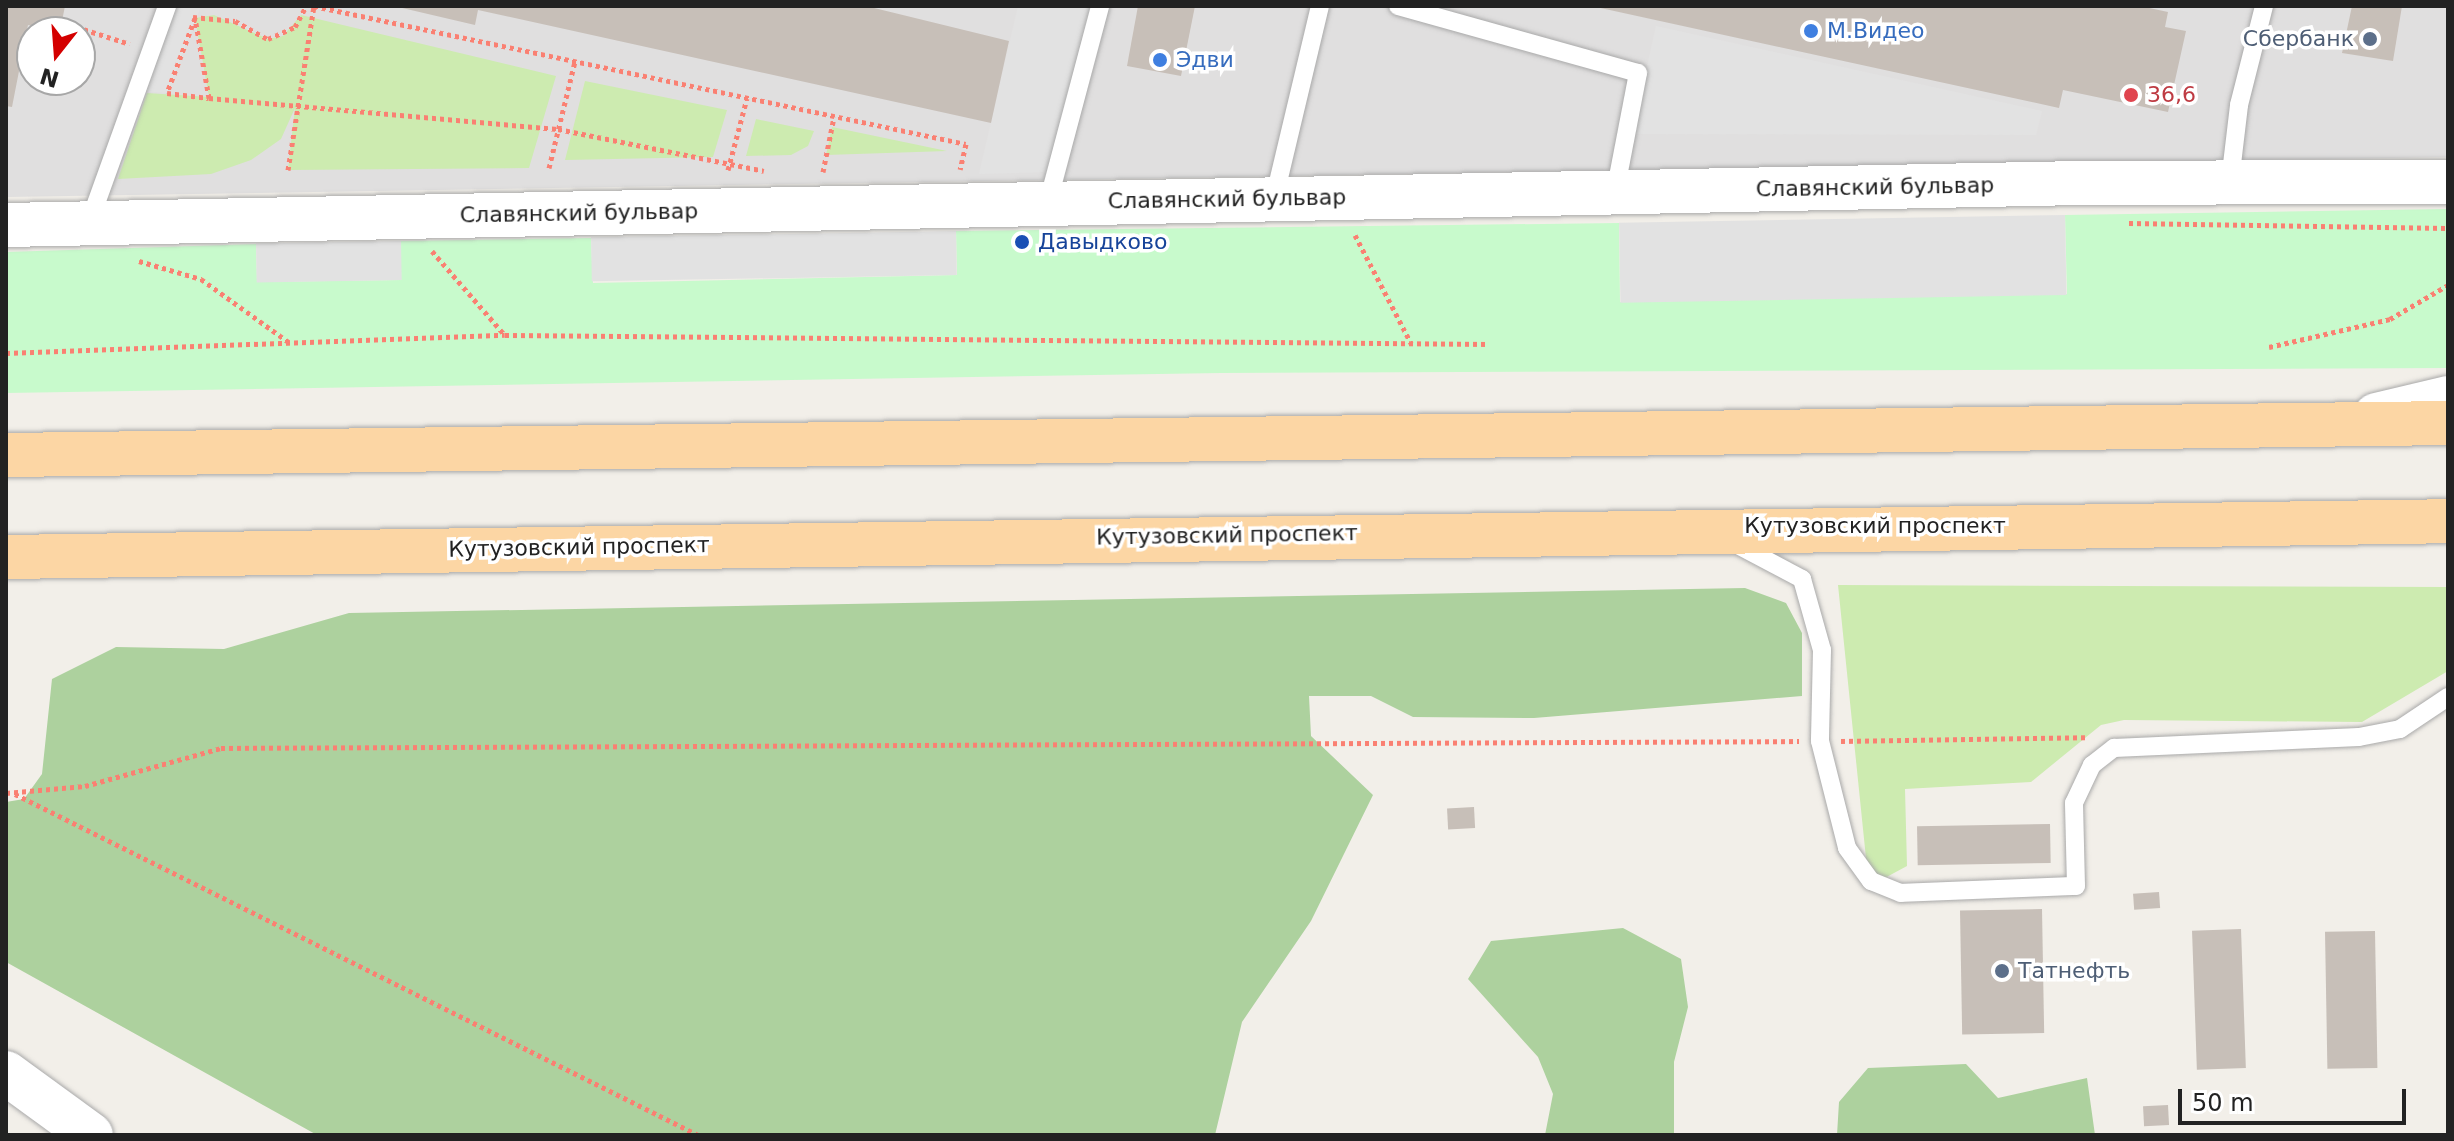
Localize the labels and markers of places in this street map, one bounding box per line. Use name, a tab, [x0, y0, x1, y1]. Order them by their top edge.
place label: М.Видео	[1827, 18, 1925, 44]
marker: М.Видео	[1802, 22, 1820, 40]
place label: Сбербанк	[2243, 26, 2354, 52]
marker: Сбербанк	[2361, 30, 2379, 48]
place label: Эдви	[1176, 47, 1234, 73]
marker: Эдви	[1151, 51, 1169, 69]
place label: 36,6	[2147, 82, 2196, 108]
marker: 36,6	[2122, 86, 2140, 104]
place label: Давыдково	[1038, 229, 1167, 255]
marker: Давыдково	[1013, 233, 1031, 251]
place label: Татнефть	[2018, 958, 2130, 984]
marker: Татнефть	[1993, 962, 2011, 980]

